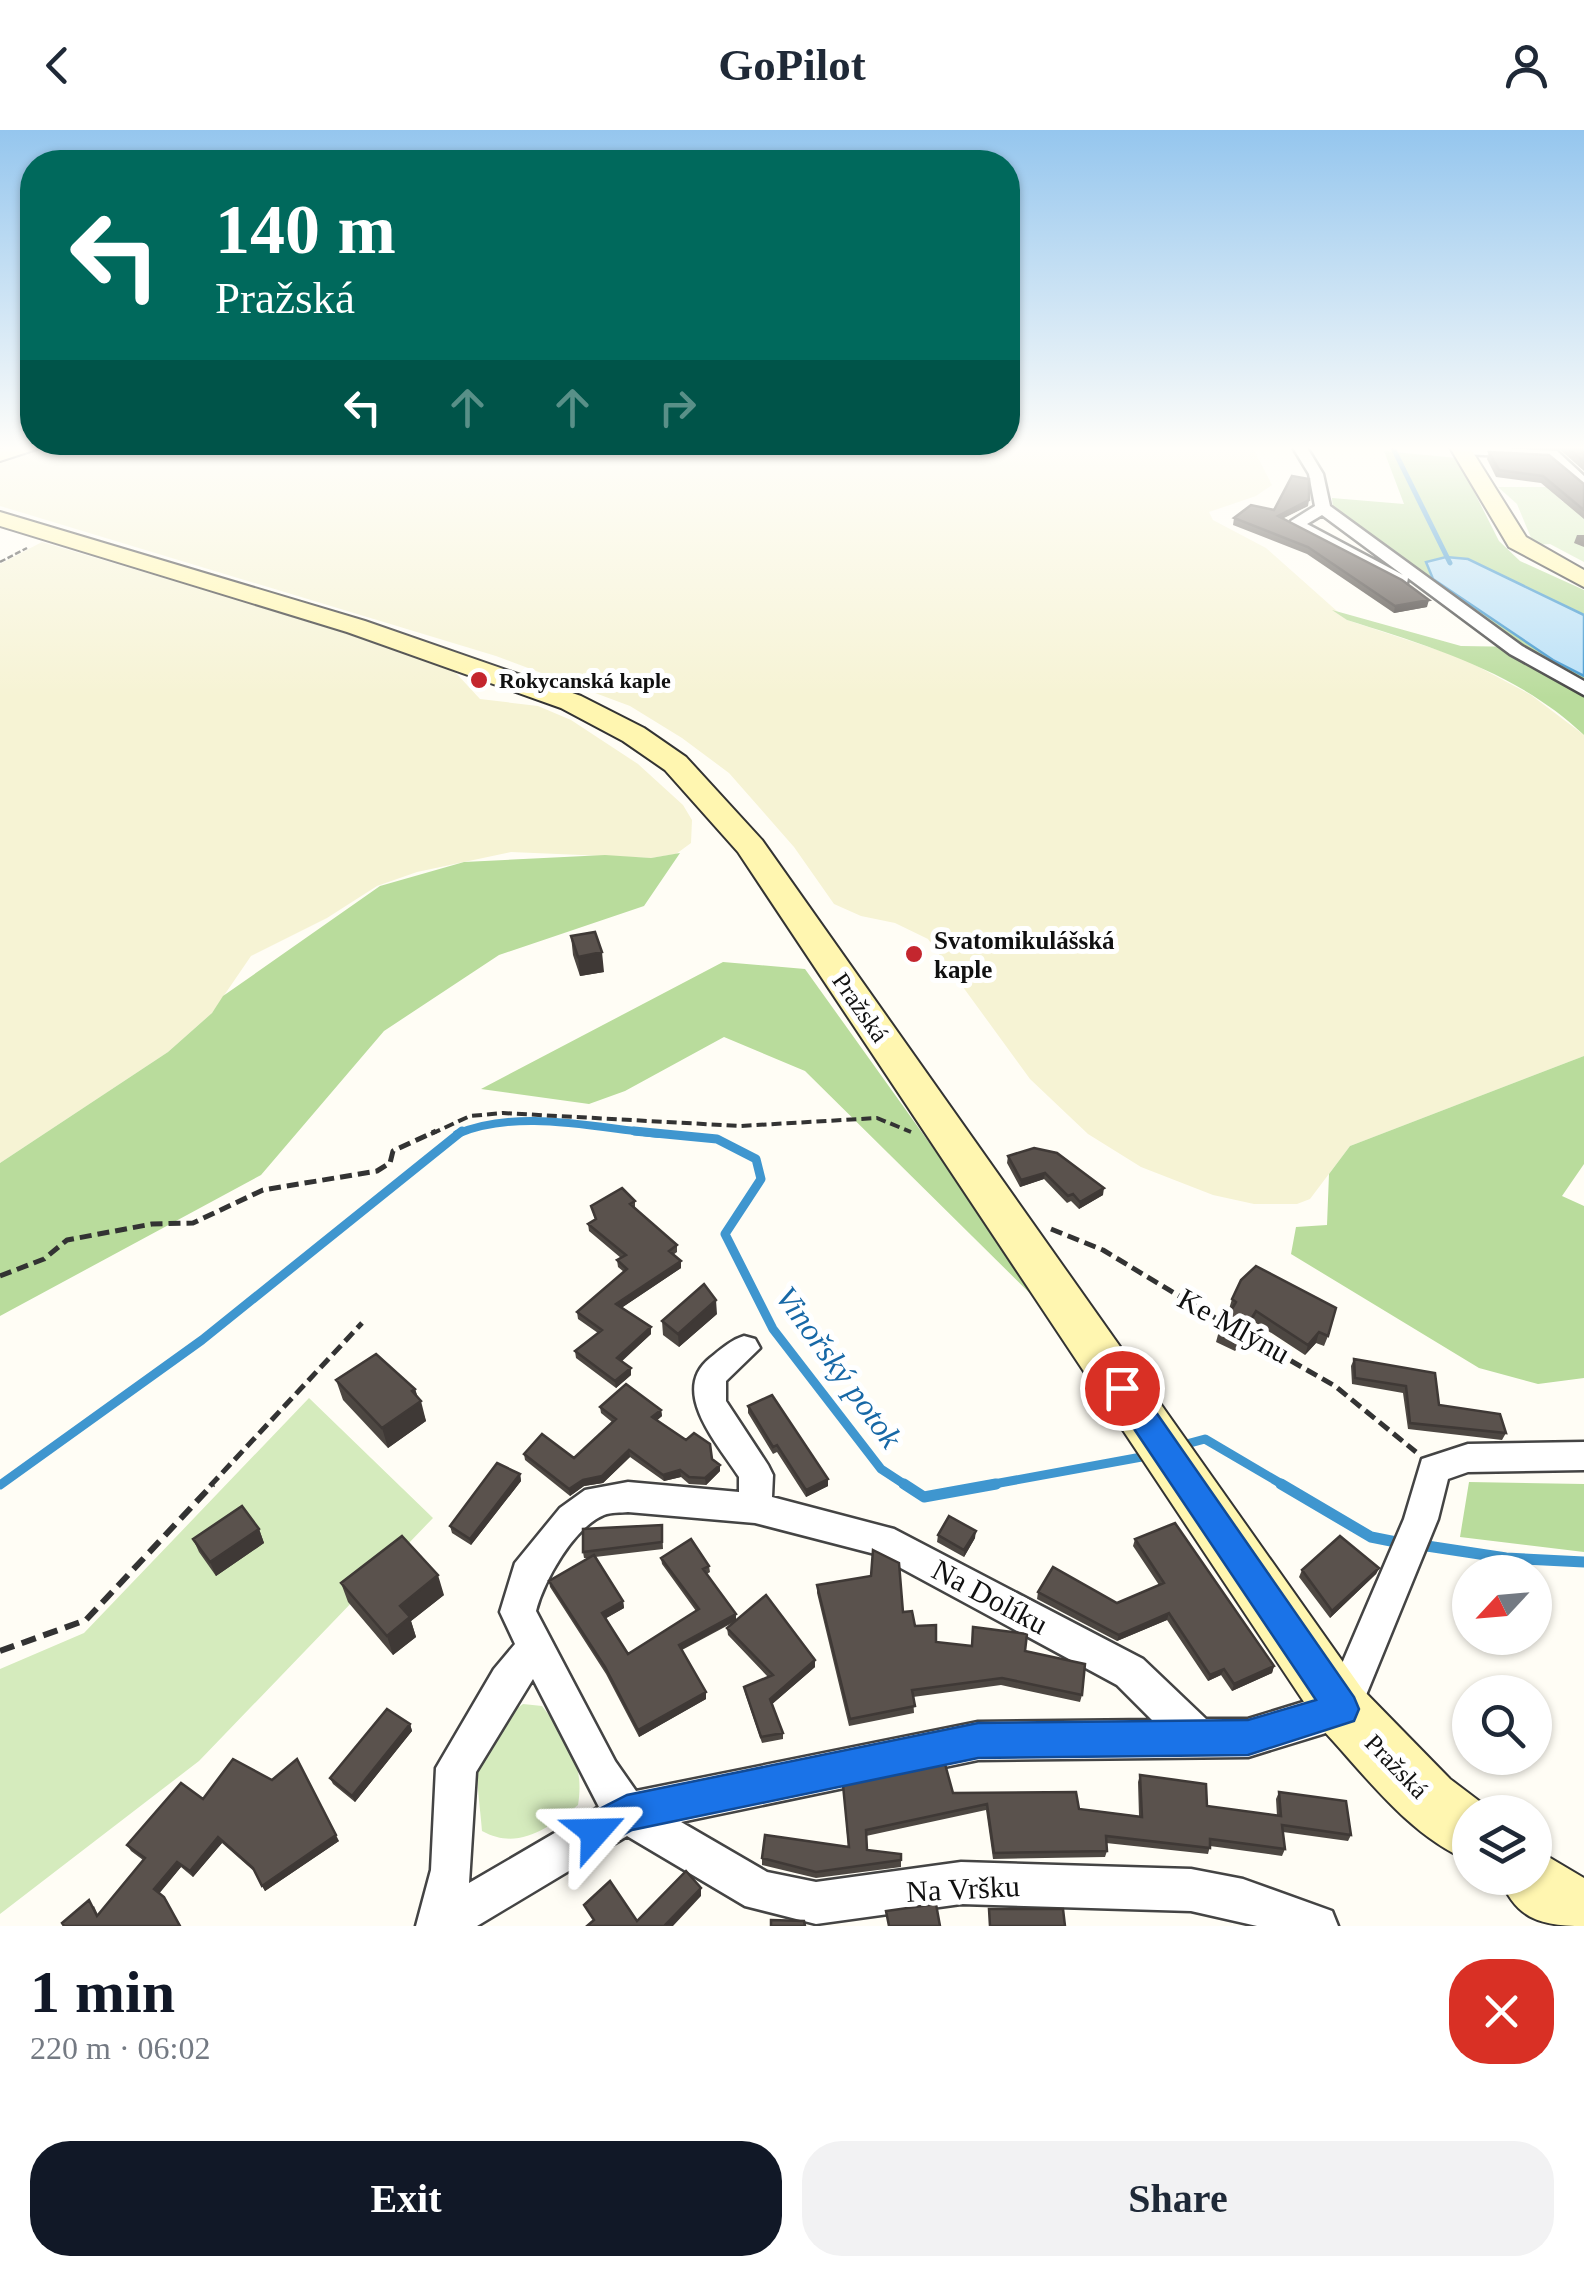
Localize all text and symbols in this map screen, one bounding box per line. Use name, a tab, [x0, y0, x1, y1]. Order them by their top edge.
icon: back	[30, 38, 85, 93]
icon: person	[1499, 38, 1554, 93]
text: GoPilot	[718, 40, 866, 90]
icon: left	[50, 190, 180, 320]
text: 140 m	[215, 191, 396, 268]
text: Pražská	[215, 273, 355, 323]
icon: left	[335, 380, 390, 435]
icon: ahead	[440, 380, 495, 435]
icon: ahead	[545, 380, 600, 435]
icon: right	[650, 380, 705, 435]
place label: Rokycanská kaple	[499, 668, 671, 693]
marker: Rokycanská kaple	[468, 669, 490, 691]
place label: Svatomikulášská kaple	[934, 927, 1115, 983]
marker: Svatomikulášská kaple	[903, 943, 925, 965]
street label: Pražská	[827, 968, 894, 1047]
water label: Vinořský potok	[768, 1279, 910, 1455]
street label: Ke Mlýnu	[1173, 1281, 1296, 1370]
pin	[1080, 1346, 1165, 1431]
icon: arrive	[1095, 1361, 1150, 1416]
street label: Na Dolíku	[927, 1552, 1054, 1641]
north arrow	[1452, 1555, 1552, 1655]
map controls	[1452, 1555, 1552, 1895]
button: search	[1452, 1675, 1552, 1775]
street label: Pražská	[1360, 1729, 1433, 1804]
position arrow	[543, 1780, 647, 1884]
button: layers	[1452, 1795, 1552, 1895]
street label: Na Vršku	[905, 1869, 1020, 1908]
text: 1 min	[30, 1959, 175, 2025]
button: close	[1449, 1959, 1554, 2064]
text: 220 m · 06:02	[30, 2030, 210, 2066]
button: Exit	[30, 2141, 782, 2256]
button: Share	[802, 2141, 1554, 2256]

